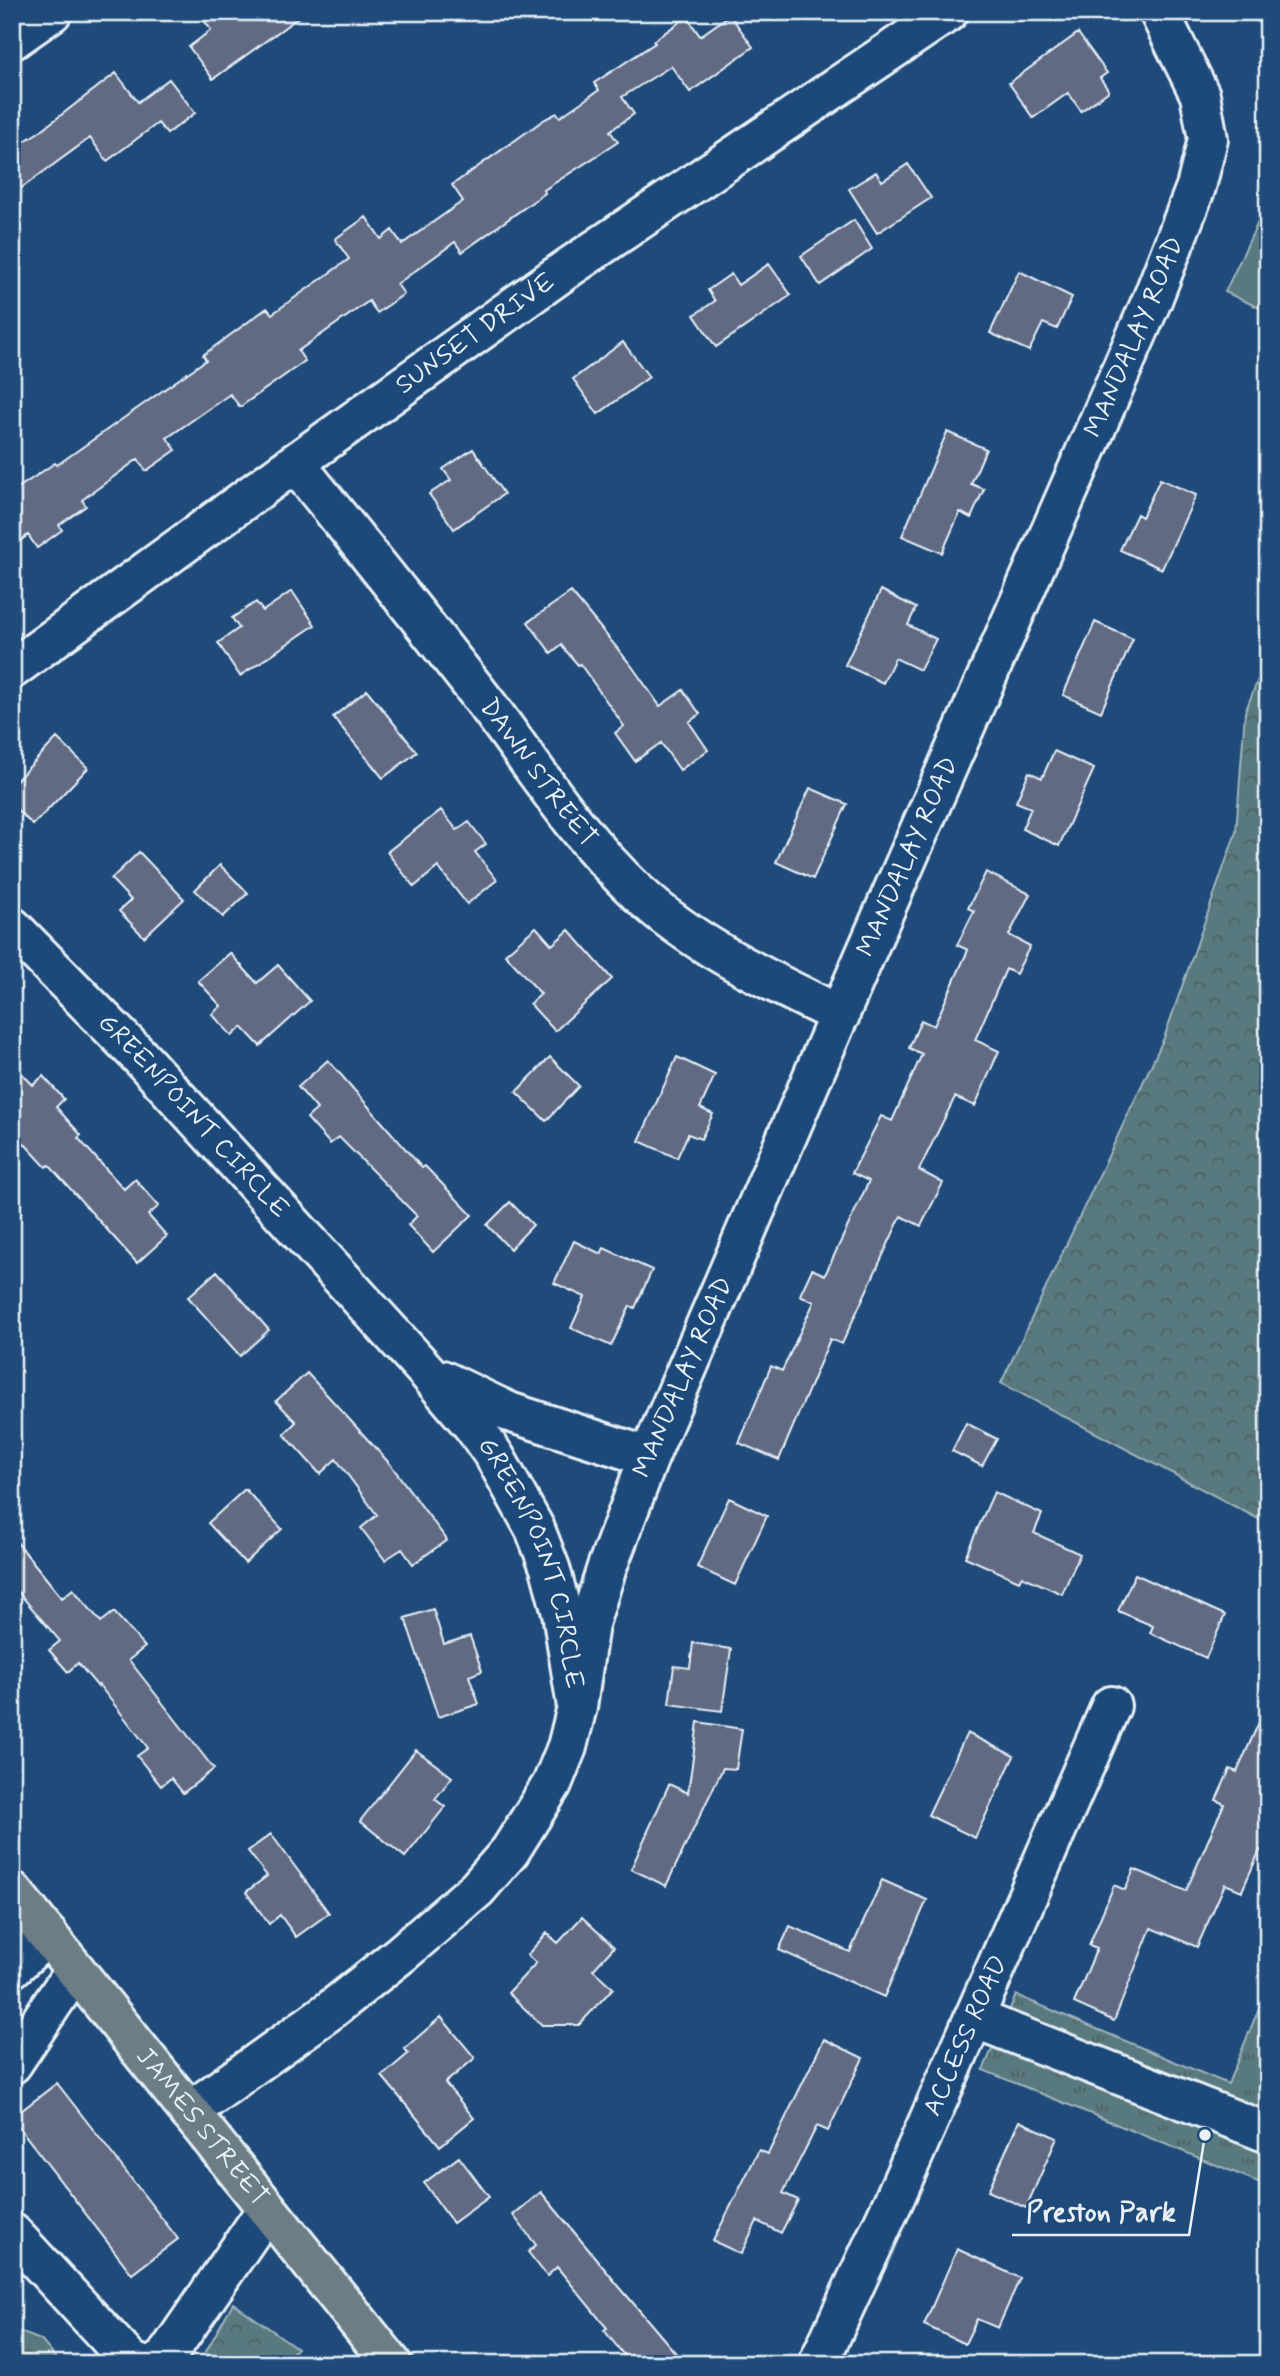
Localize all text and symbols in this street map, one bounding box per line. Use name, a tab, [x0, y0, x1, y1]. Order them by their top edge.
street label: MANDALAY ROAD	[1077, 232, 1192, 443]
street label: SUNSET DRIVE	[389, 265, 562, 403]
street label: DAWN STREET	[471, 692, 605, 855]
street label: MANDALAY ROAD	[849, 752, 967, 962]
street label: GREENPOINT CIRCLE	[90, 1006, 296, 1226]
street label: MANDALAY ROAD	[626, 1272, 741, 1483]
street label: GREENPOINT CIRCLE	[469, 1431, 591, 1691]
street label: ACCESS ROAD	[916, 1950, 1016, 2121]
street label: JAMES STREET	[128, 2041, 276, 2214]
callout: Preston Park	[1012, 2186, 1189, 2235]
text: Preston Park	[1026, 2195, 1176, 2232]

